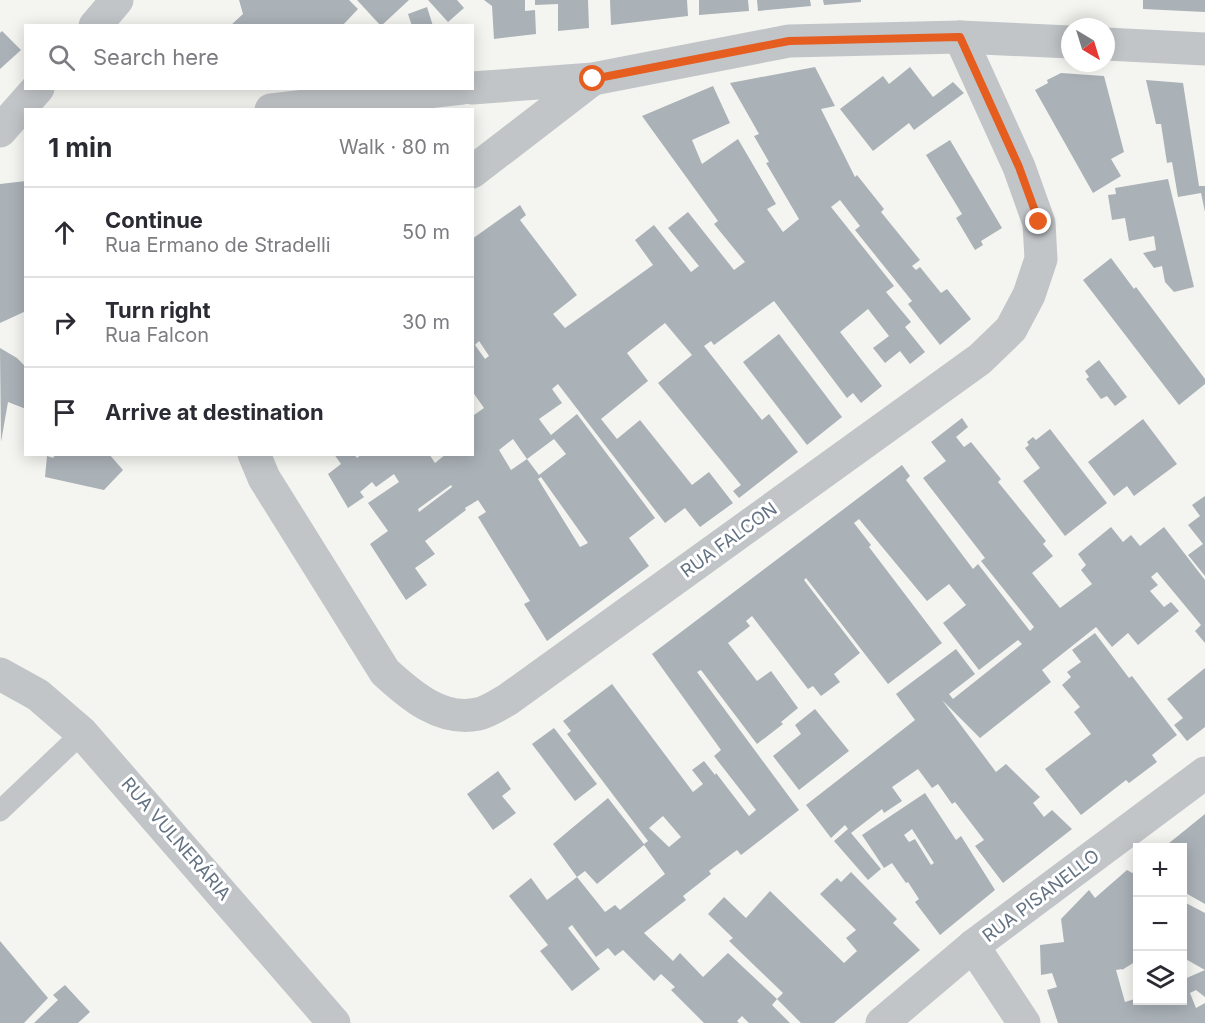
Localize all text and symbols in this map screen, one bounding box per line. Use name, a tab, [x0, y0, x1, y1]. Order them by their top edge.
north arrow	[1061, 18, 1115, 72]
search box	[24, 24, 474, 90]
icon: search	[45, 41, 78, 74]
text: Search here	[93, 44, 219, 70]
route start	[579, 65, 605, 91]
text: 1 min	[48, 132, 112, 163]
text: Walk · 80 m	[339, 135, 450, 159]
text: Continue	[105, 207, 203, 233]
route end	[1025, 208, 1051, 234]
icon: ahead	[48, 216, 81, 249]
text: 50 m	[402, 220, 450, 244]
text: Rua Ermano de Stradelli	[105, 233, 331, 257]
text: Turn right	[105, 297, 211, 323]
icon: right	[48, 306, 81, 339]
text: 30 m	[402, 310, 450, 334]
text: Rua Falcon	[105, 323, 209, 347]
icon: arrive	[48, 396, 81, 429]
text: Arrive at destination	[105, 399, 324, 425]
street label: RUA FALCON	[677, 498, 781, 581]
street label: RUA VULNERÁRIA	[118, 773, 236, 904]
map controls	[1133, 843, 1187, 1005]
button: +	[1133, 843, 1187, 897]
street label: RUA PISANELLO	[978, 845, 1103, 946]
button: −	[1133, 897, 1187, 951]
button: layers	[1133, 951, 1187, 1005]

